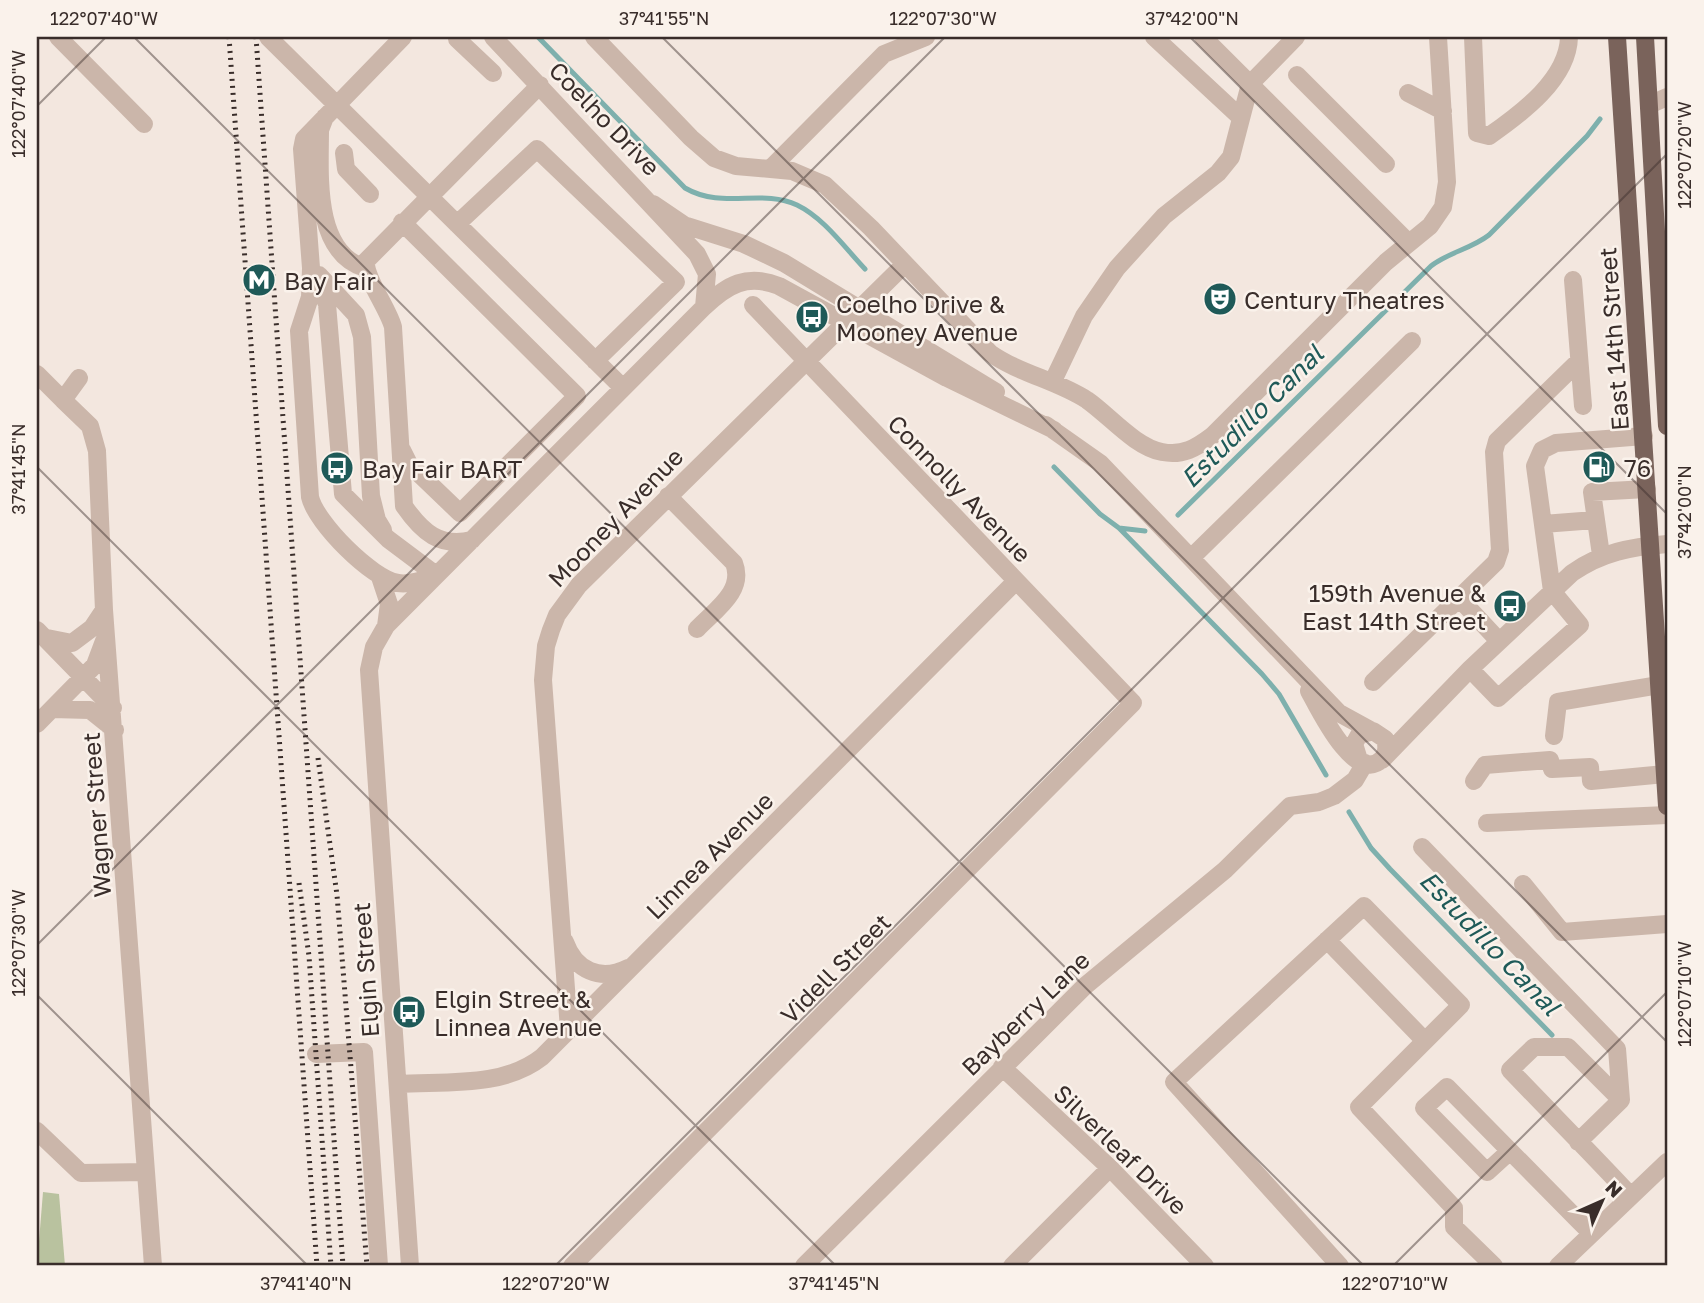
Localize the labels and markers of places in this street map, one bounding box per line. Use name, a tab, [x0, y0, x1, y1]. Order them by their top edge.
metro station icon: Bay Fair	[240, 261, 278, 299]
place label: Bay Fair	[284, 266, 376, 295]
theatre icon: Century Theatres	[1201, 280, 1239, 318]
place label: Century Theatres	[1244, 285, 1445, 314]
place label: Coelho Drive & Mooney Avenue	[836, 289, 1018, 346]
bus stop icon: Coelho Drive & Mooney Avenue	[793, 298, 831, 336]
fuel station icon: 76	[1580, 448, 1618, 486]
bus stop icon: Bay Fair BART	[318, 449, 356, 487]
place label: 76	[1624, 453, 1651, 482]
place label: Bay Fair BART	[362, 454, 523, 483]
place label: 159th Avenue & East 14th Street	[1302, 578, 1486, 635]
bus stop icon: 159th Avenue & East 14th Street	[1491, 587, 1529, 625]
place label: Elgin Street & Linnea Avenue	[434, 984, 602, 1041]
bus stop icon: Elgin Street & Linnea Avenue	[390, 993, 428, 1031]

